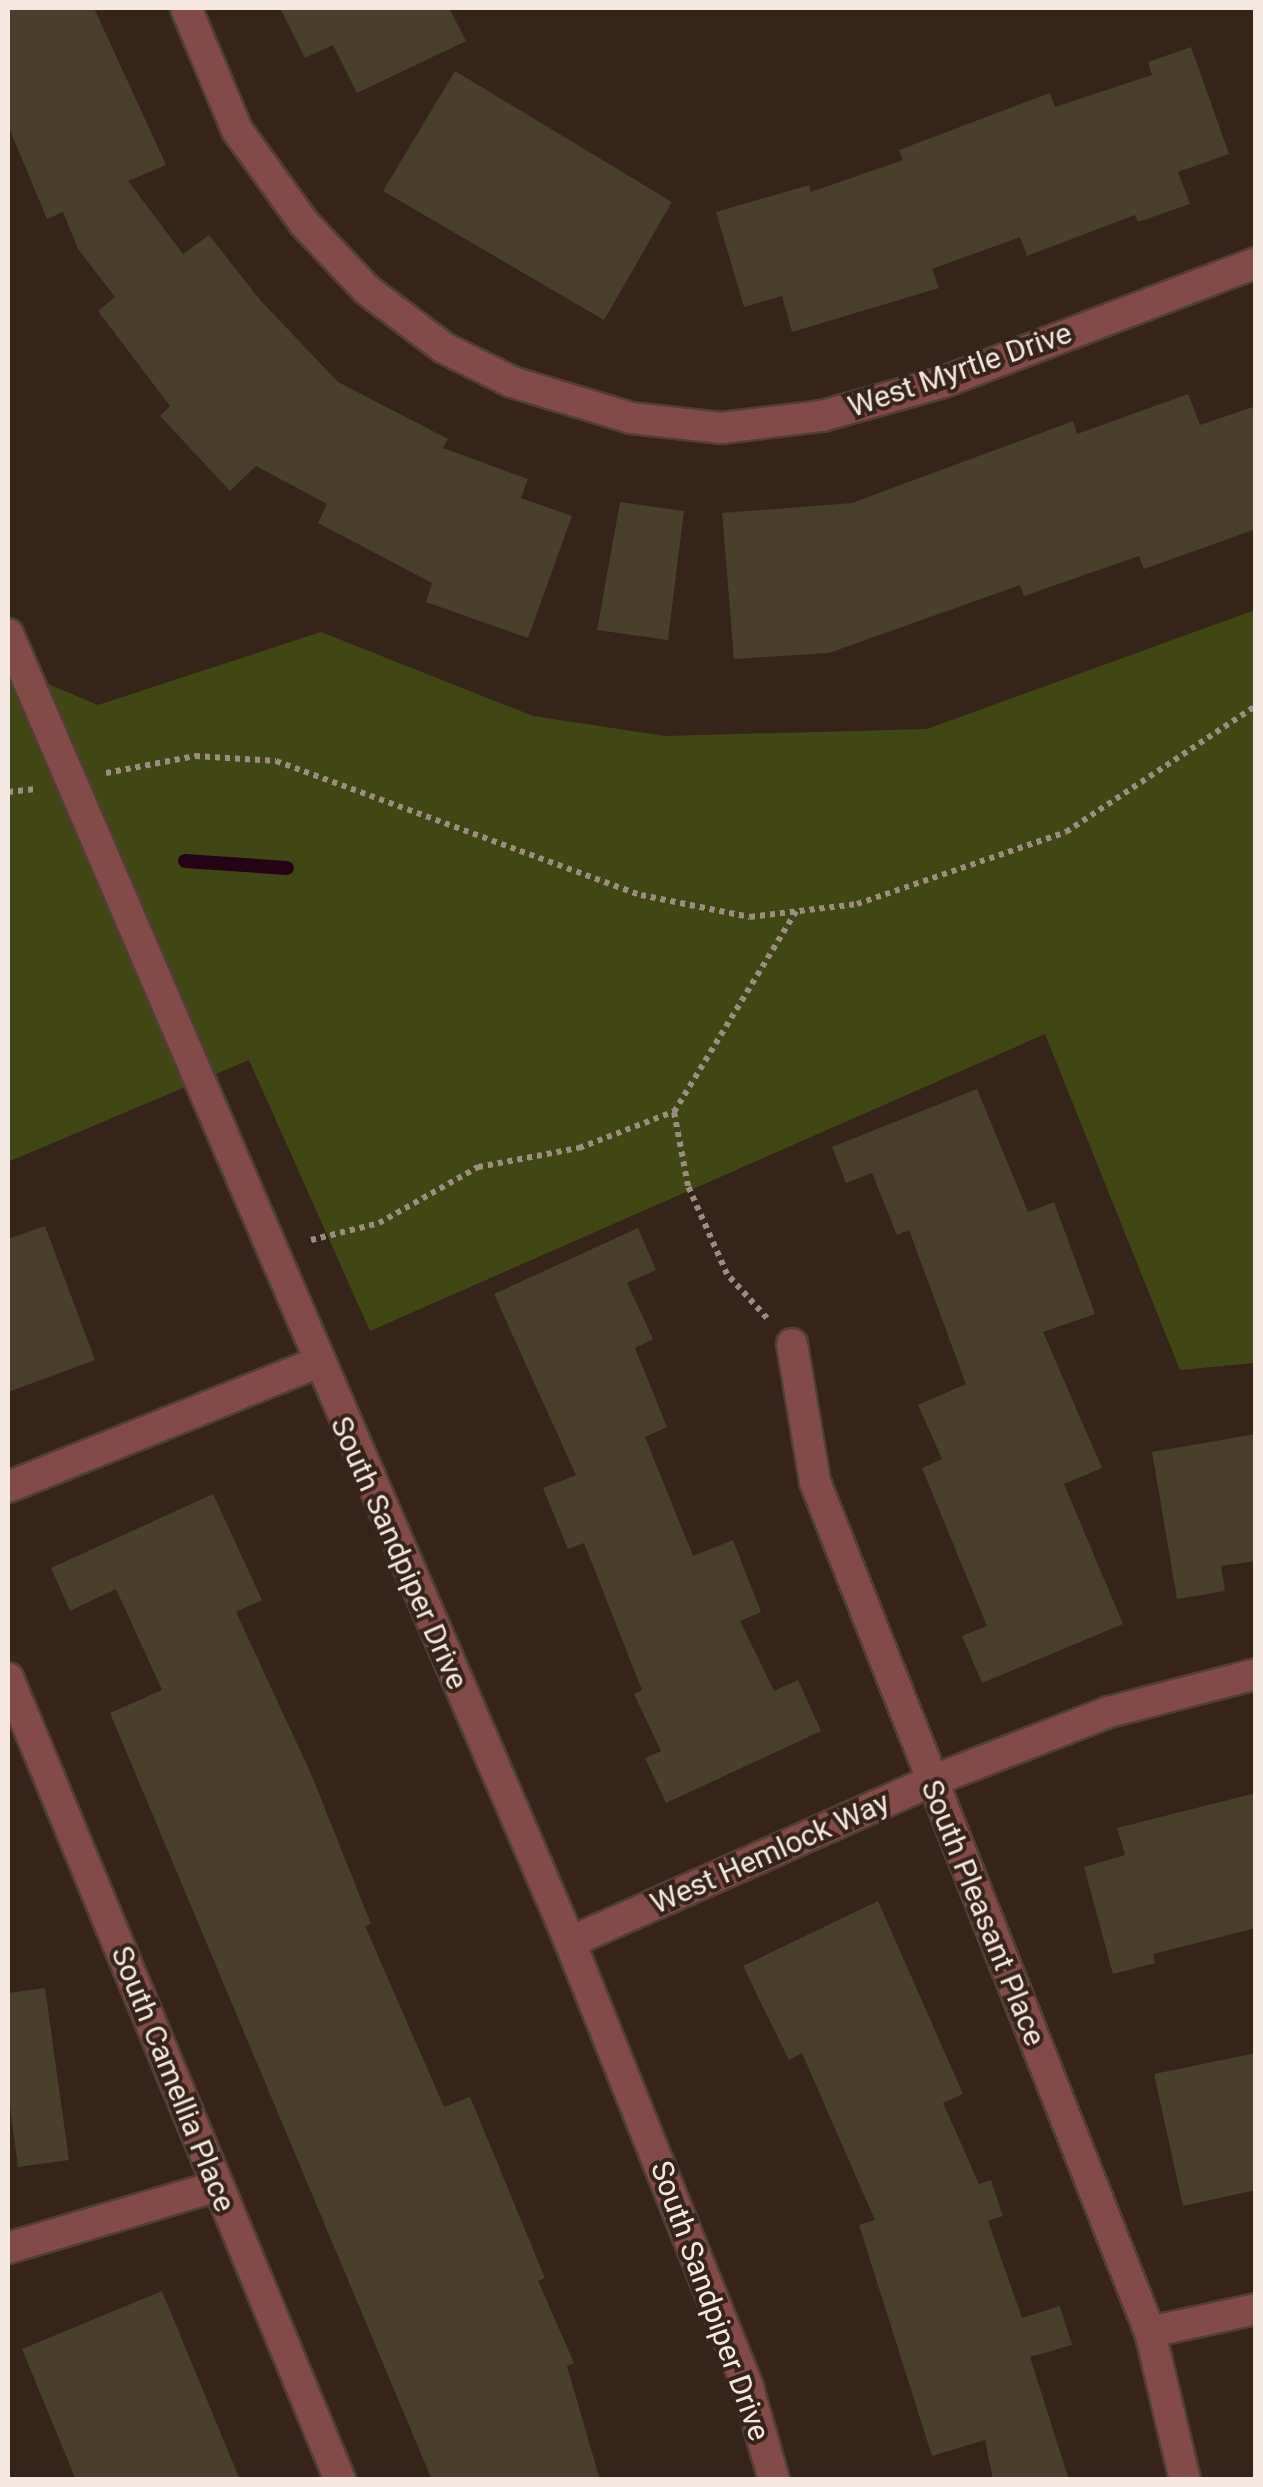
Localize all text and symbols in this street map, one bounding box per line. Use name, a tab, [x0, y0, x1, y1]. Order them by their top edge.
street label: West Myrtle Drive	[844, 315, 1076, 425]
street label: South Sandpiper Drive	[323, 1411, 475, 1695]
street label: South Pleasant Place	[913, 1775, 1053, 2051]
street label: West Hemlock Way	[645, 1784, 895, 1922]
street label: South Camellia Place	[103, 1941, 243, 2217]
street label: South Sandpiper Drive	[643, 2156, 777, 2446]

